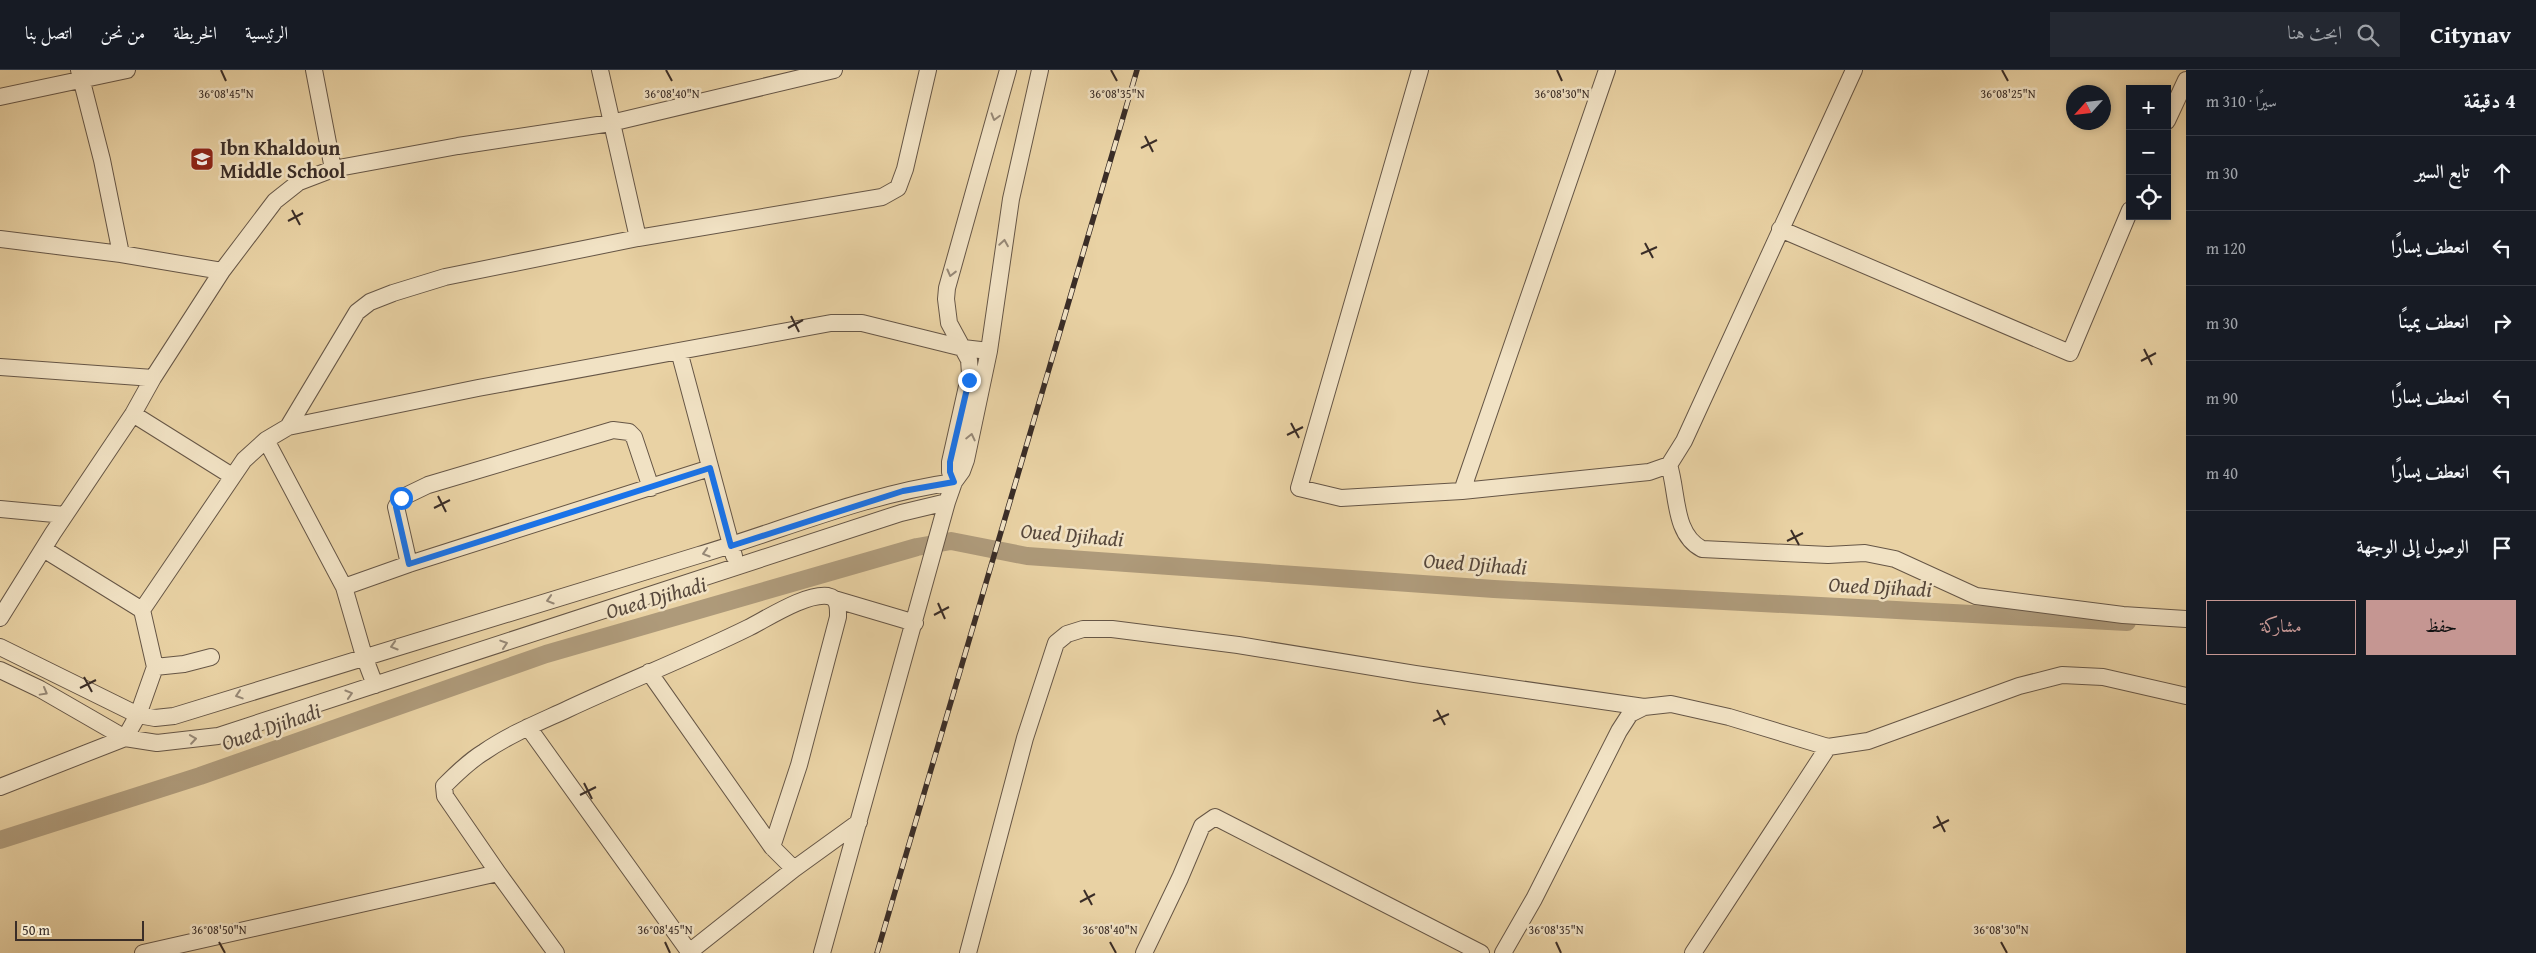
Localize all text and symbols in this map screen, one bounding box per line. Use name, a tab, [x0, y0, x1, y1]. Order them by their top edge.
search box	[2050, 12, 2400, 57]
text: Citynav	[2430, 17, 2511, 52]
text: ابحث هنا	[2287, 18, 2342, 46]
text: اتصل بنا	[25, 19, 72, 46]
text: من نحن	[100, 19, 145, 46]
text: الخريطة	[173, 19, 217, 46]
text: الرئيسية	[245, 19, 288, 46]
icon: search	[2354, 21, 2382, 49]
text: 36°08'45"N	[198, 85, 254, 102]
text: 36°08'40"N	[644, 85, 700, 102]
text: 36°08'35"N	[1089, 85, 1145, 102]
text: 36°08'30"N	[1534, 85, 1590, 102]
text: 36°08'25"N	[1980, 85, 2036, 102]
north arrow	[2066, 85, 2111, 130]
map controls	[2126, 85, 2171, 220]
button: +	[2126, 85, 2171, 130]
text: 4 دقيقة	[2464, 85, 2516, 116]
text: سيرًا · 310 m	[2206, 89, 2277, 113]
one-way arrow	[990, 112, 1000, 120]
button: −	[2126, 130, 2171, 175]
place label: Ibn Khaldoun Middle School	[220, 133, 346, 185]
school or university icon: Ibn Khaldoun Middle School	[189, 146, 215, 172]
text: تابع السير	[2415, 157, 2469, 185]
icon: ahead	[2488, 159, 2516, 187]
text: 30 m	[2206, 161, 2238, 185]
button: locate	[2126, 175, 2171, 220]
text: انعطف يسارًا	[2391, 232, 2469, 260]
icon: left	[2488, 234, 2516, 262]
text: 120 m	[2206, 236, 2246, 260]
one-way arrow	[998, 238, 1009, 246]
one-way arrow	[946, 269, 956, 277]
text: انعطف يمينًا	[2399, 307, 2469, 335]
icon: right	[2488, 309, 2516, 337]
text: 30 m	[2206, 311, 2238, 335]
route end	[958, 369, 981, 392]
text: انعطف يسارًا	[2391, 382, 2469, 410]
icon: left	[2488, 384, 2516, 412]
text: 90 m	[2206, 386, 2238, 410]
one-way arrow	[965, 433, 976, 442]
text: انعطف يسارًا	[2391, 457, 2469, 485]
icon: left	[2488, 459, 2516, 487]
text: 40 m	[2206, 461, 2238, 485]
route start	[390, 487, 413, 510]
water label: Oued Djihadi	[1019, 515, 1126, 555]
text: الوصول إلى الوجهة	[2357, 532, 2469, 560]
icon: arrive	[2488, 534, 2516, 562]
water label: Oued Djihadi	[1422, 544, 1528, 583]
one-way arrow	[702, 548, 710, 558]
water label: Oued Djihadi	[602, 568, 710, 627]
water label: Oued Djihadi	[1828, 568, 1933, 605]
one-way arrow	[546, 594, 555, 604]
button: مشاركة	[2206, 600, 2356, 655]
button: حفظ	[2366, 600, 2516, 655]
one-way arrow	[499, 639, 507, 649]
one-way arrow	[391, 641, 399, 651]
one-way arrow	[38, 685, 47, 695]
one-way arrow	[344, 689, 353, 699]
one-way arrow	[236, 690, 244, 700]
water label: Oued Djihadi	[217, 695, 325, 758]
one-way arrow	[189, 735, 198, 745]
scale bar	[15, 918, 144, 941]
text: 50 m	[22, 920, 50, 940]
text: 36°08'50"N	[191, 921, 247, 938]
text: 36°08'45"N	[637, 921, 693, 938]
text: 36°08'40"N	[1082, 921, 1138, 938]
text: 36°08'35"N	[1528, 921, 1584, 938]
text: 36°08'30"N	[1973, 921, 2029, 938]

